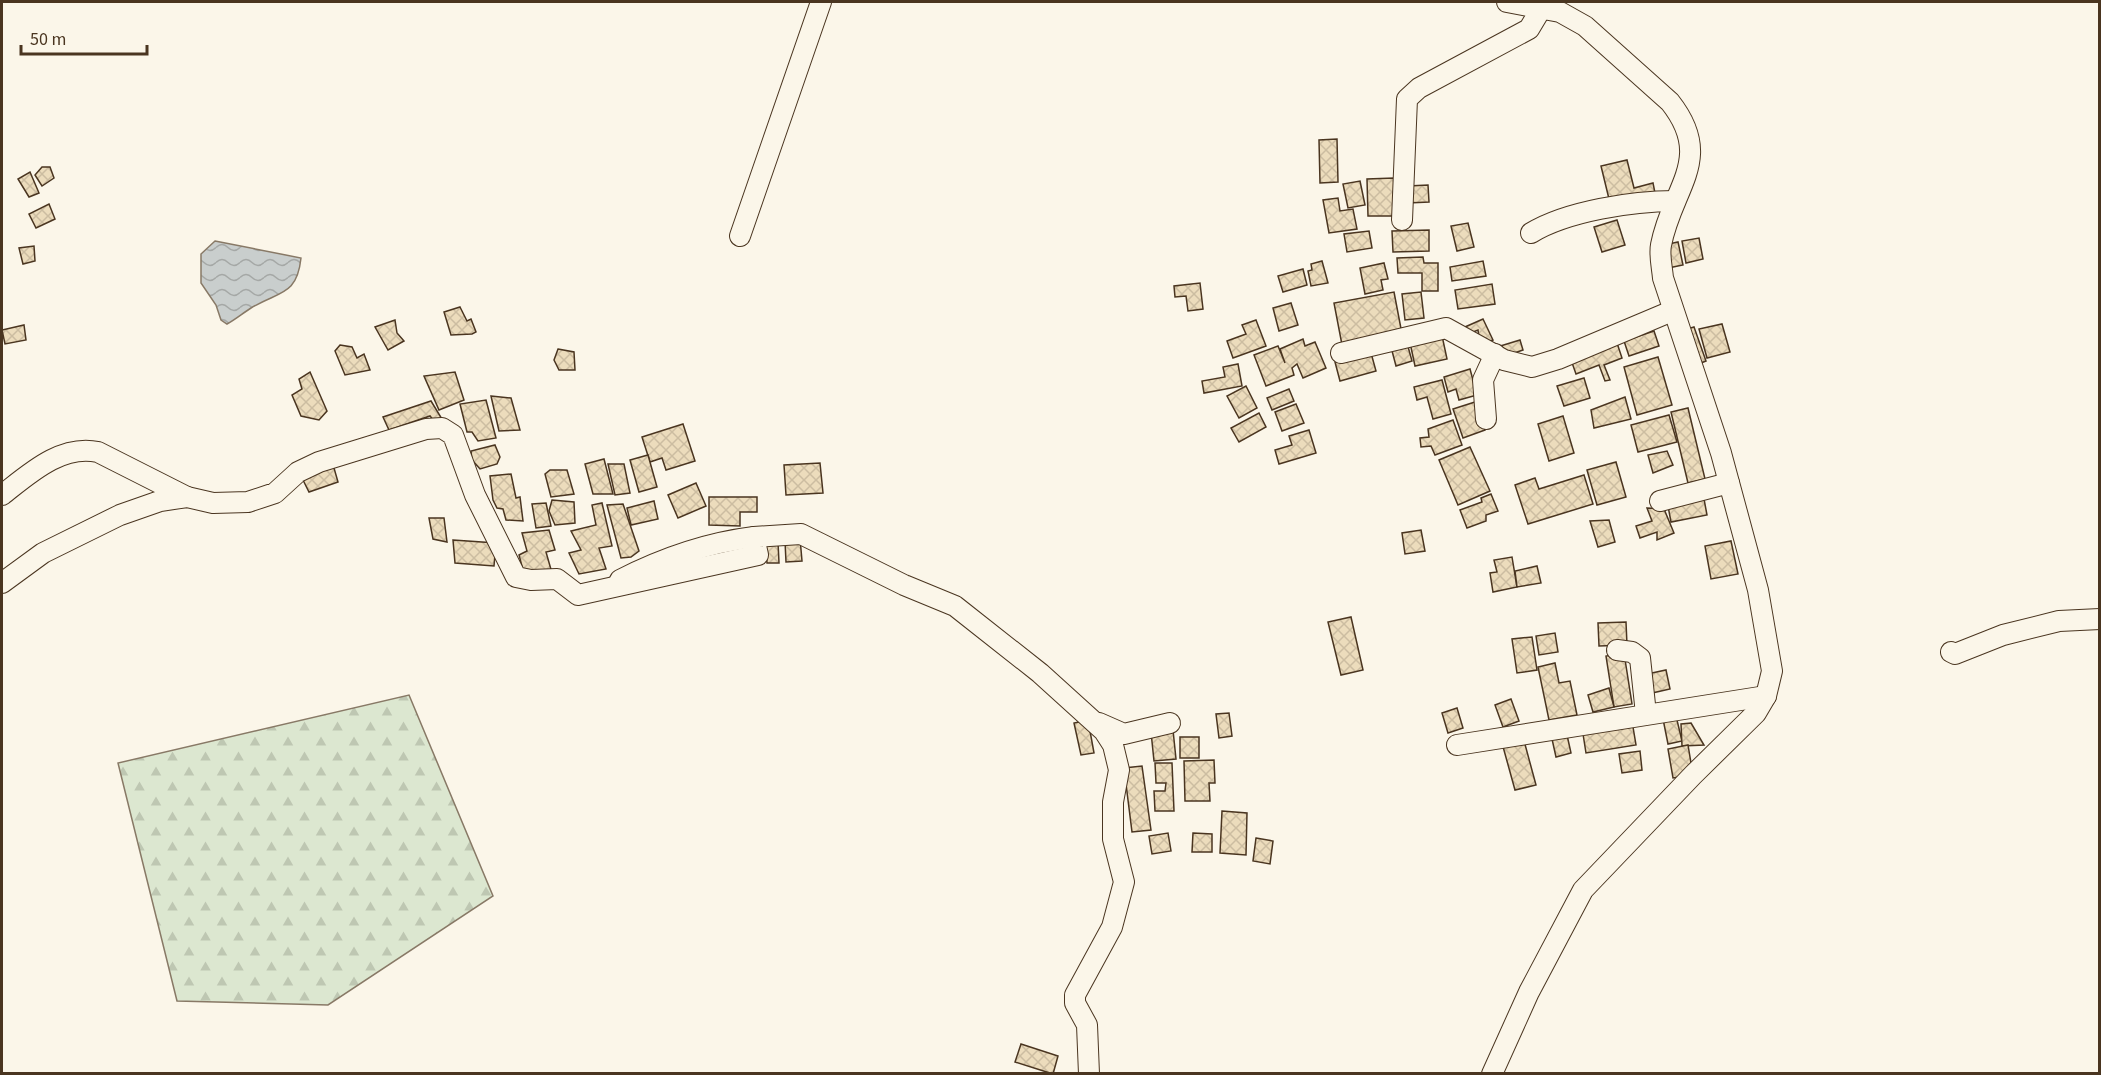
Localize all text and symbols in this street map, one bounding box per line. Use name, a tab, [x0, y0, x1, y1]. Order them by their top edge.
scale bar	[21, 18, 147, 56]
text: 50 m	[30, 27, 66, 52]

